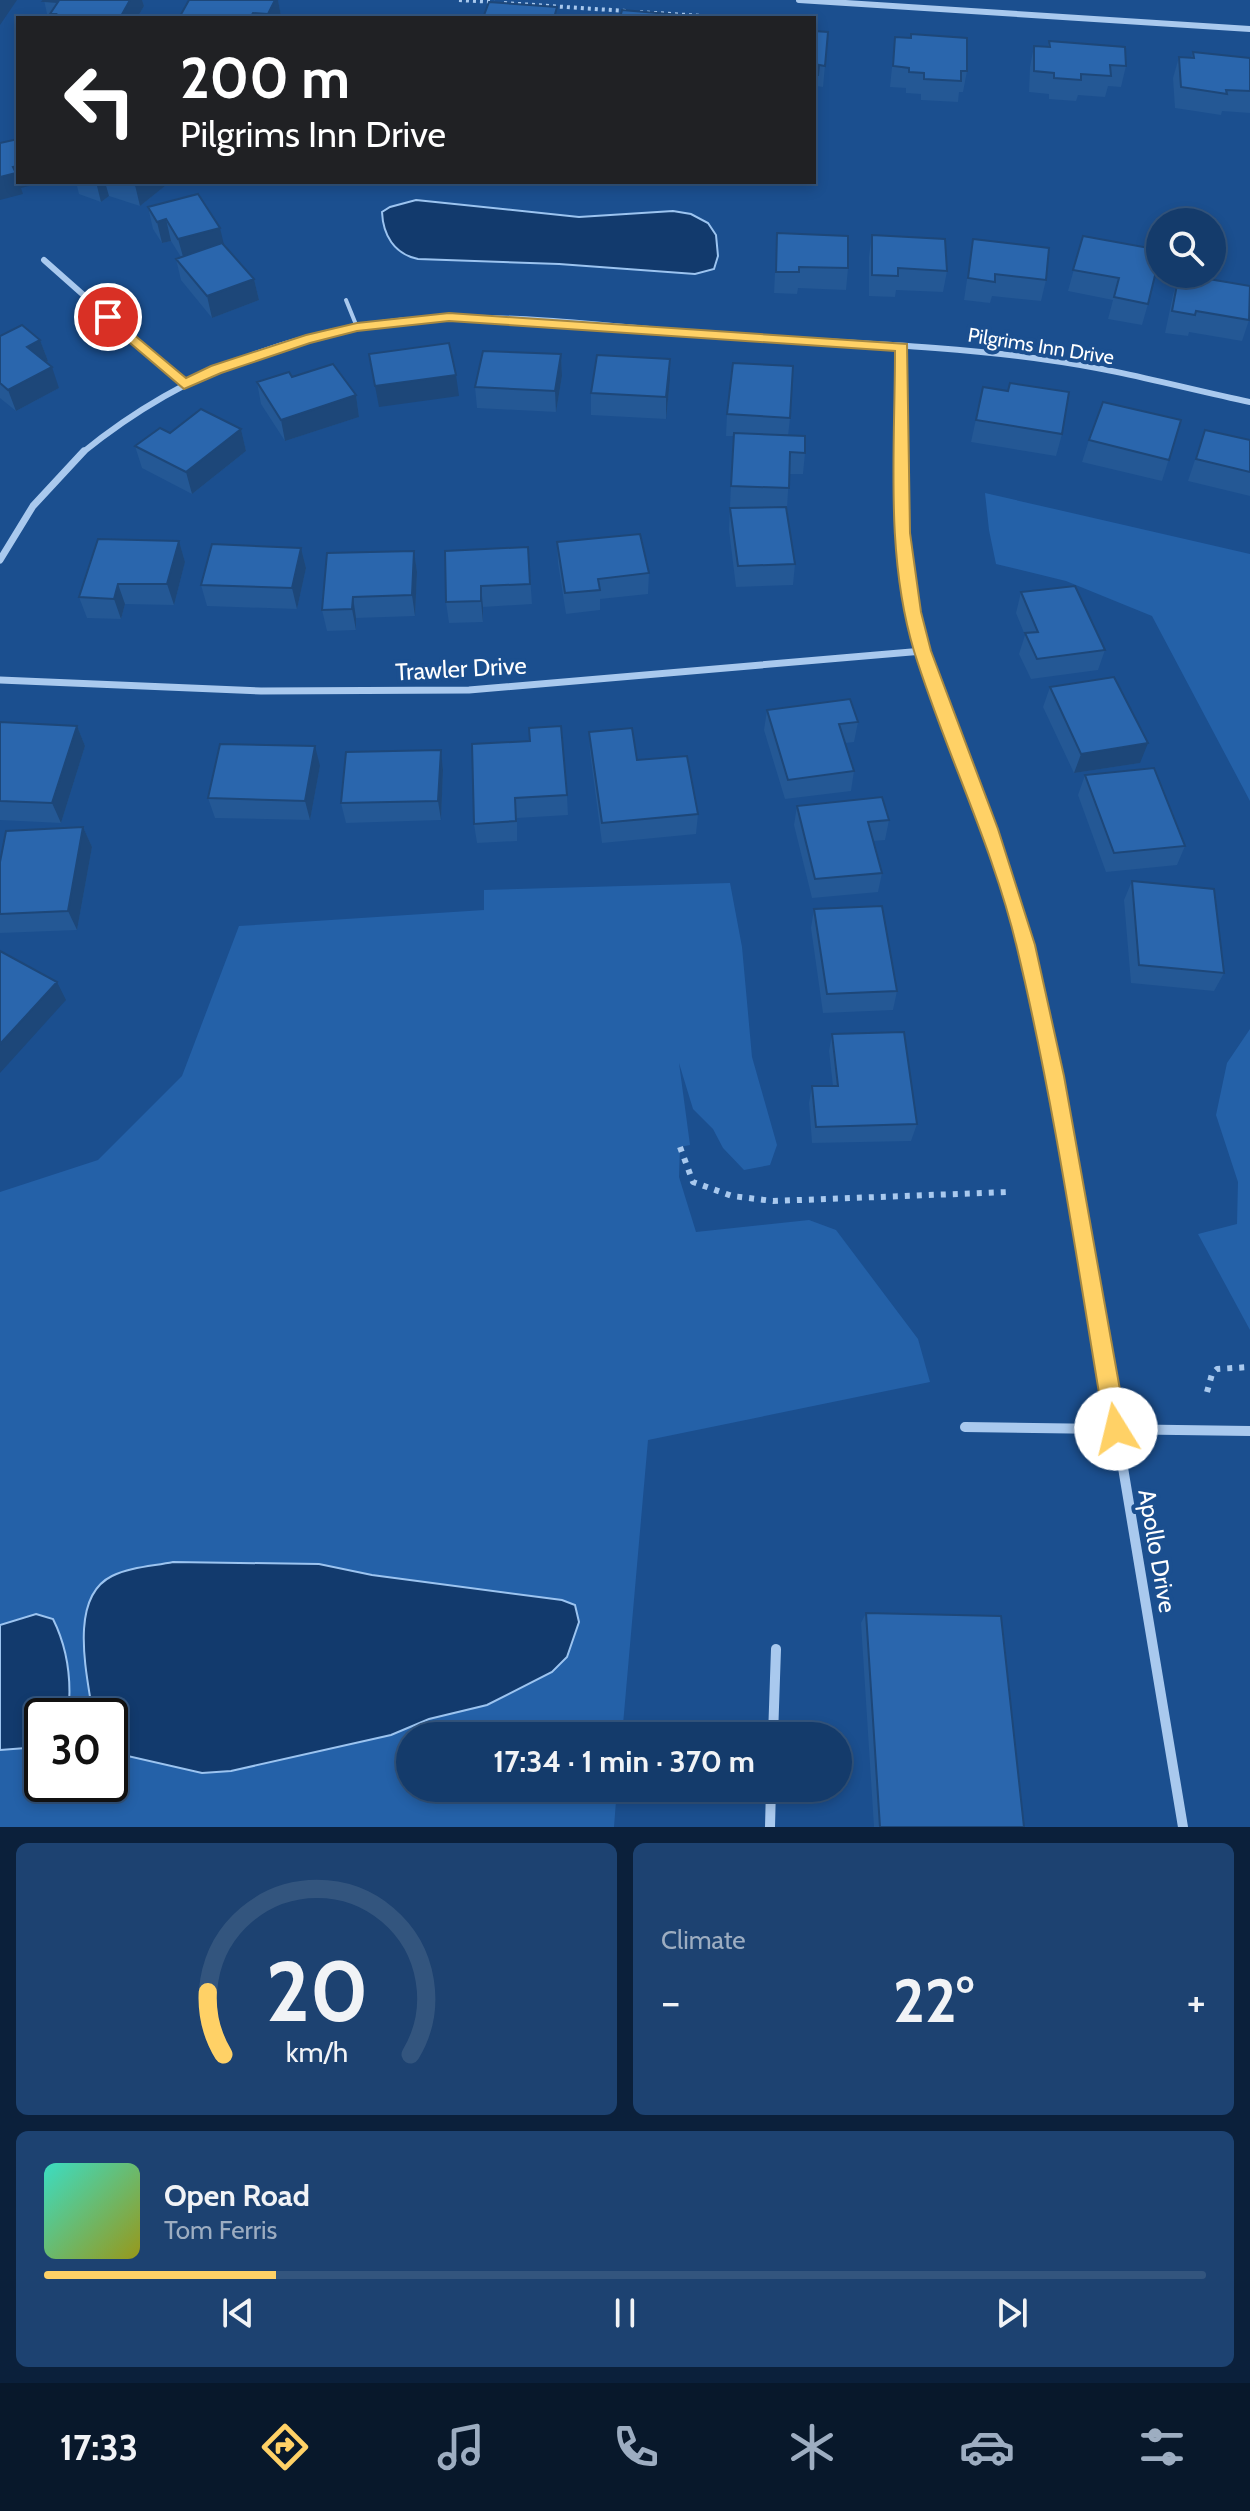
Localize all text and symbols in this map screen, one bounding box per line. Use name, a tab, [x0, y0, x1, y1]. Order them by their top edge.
text: 200 m	[180, 44, 350, 112]
icon: left	[48, 48, 152, 152]
text: Pilgrims Inn Drive	[180, 112, 446, 156]
map controls	[1146, 208, 1226, 288]
button: search	[1146, 208, 1226, 288]
pin	[74, 283, 142, 351]
icon: arrive	[86, 295, 130, 339]
street label: Pilgrims Inn Drive	[966, 323, 1116, 369]
street label: Trawler Drive	[395, 651, 527, 686]
position arrow	[1074, 1387, 1158, 1471]
street label: Apollo Drive	[1132, 1487, 1183, 1615]
speed limit sign: 30	[24, 1698, 128, 1802]
text: 17:34 · 1 min · 370 m	[493, 1743, 755, 1780]
text: Climate	[661, 1924, 746, 1956]
text: 20	[265, 1941, 368, 2042]
text: 22°	[893, 1964, 974, 2037]
text: −	[661, 1975, 680, 2028]
text: +	[1187, 1975, 1206, 2028]
text: km/h	[285, 2034, 348, 2069]
text: Open Road	[164, 2177, 310, 2214]
text: Tom Ferris	[164, 2214, 277, 2246]
icon: previous	[216, 2291, 260, 2335]
icon: pause	[603, 2291, 647, 2335]
icon: next	[990, 2291, 1034, 2335]
icon: directions	[257, 2419, 313, 2475]
icon: music	[433, 2419, 489, 2475]
icon: phone	[608, 2419, 664, 2475]
icon: climate	[784, 2419, 840, 2475]
icon: car	[959, 2419, 1015, 2475]
icon: filters	[1134, 2419, 1190, 2475]
text: 17:33	[60, 2425, 138, 2469]

